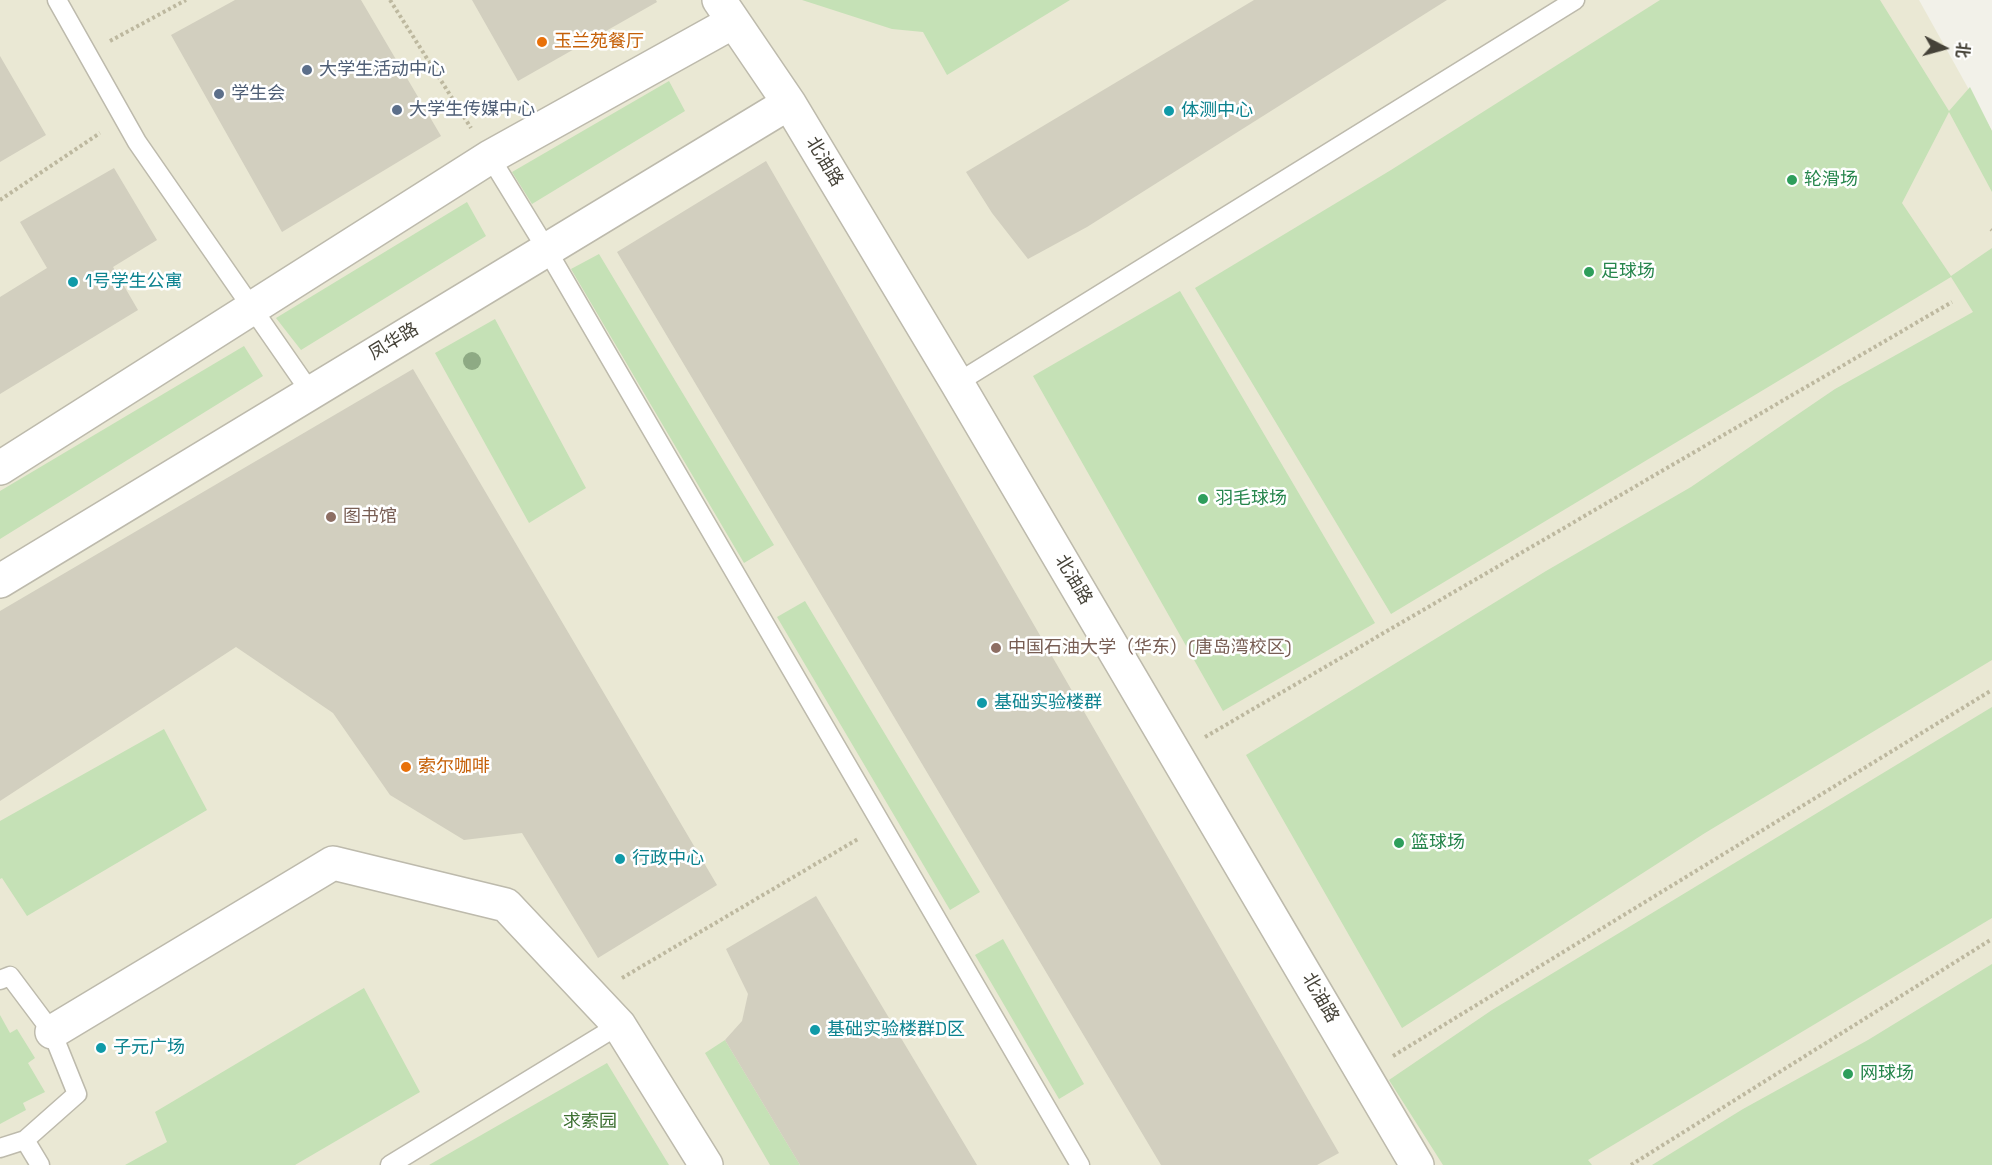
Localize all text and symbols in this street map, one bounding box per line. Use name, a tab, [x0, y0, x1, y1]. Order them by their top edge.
north arrow	[1914, 18, 1974, 78]
place label: 玉兰苑餐厅	[554, 31, 644, 53]
marker: 玉兰苑餐厅	[535, 35, 549, 49]
text: 北	[1951, 41, 1974, 59]
place label: 大学生活动中心	[319, 59, 445, 81]
marker: 大学生活动中心	[300, 63, 314, 77]
place label: 学生会	[231, 83, 285, 105]
marker: 学生会	[212, 87, 226, 101]
place label: 大学生传媒中心	[409, 99, 535, 121]
place label: 体测中心	[1181, 100, 1253, 122]
marker: 大学生传媒中心	[390, 103, 404, 117]
marker: 体测中心	[1162, 104, 1176, 118]
street label: 北油路	[801, 133, 847, 191]
place label: 轮滑场	[1804, 169, 1858, 191]
marker: 轮滑场	[1785, 173, 1799, 187]
place label: 足球场	[1601, 261, 1655, 283]
marker: 足球场	[1582, 265, 1596, 279]
place label: 1号学生公寓	[85, 271, 183, 293]
marker: 1号学生公寓	[66, 275, 80, 289]
street label: 凤华路	[365, 319, 423, 365]
place label: 羽毛球场	[1215, 488, 1287, 510]
marker: 羽毛球场	[1196, 492, 1210, 506]
place label: 图书馆	[343, 506, 397, 528]
marker: 图书馆	[324, 510, 338, 524]
street label: 北油路	[1050, 551, 1096, 609]
place label: 中国石油大学（华东）(唐岛湾校区)	[1008, 637, 1292, 659]
marker: 中国石油大学（华东）(唐岛湾校区)	[989, 641, 1003, 655]
place label: 基础实验楼群	[994, 692, 1102, 714]
marker: 基础实验楼群	[975, 696, 989, 710]
place label: 索尔咖啡	[418, 756, 490, 778]
marker: 索尔咖啡	[399, 760, 413, 774]
place label: 篮球场	[1411, 832, 1465, 854]
marker: 篮球场	[1392, 836, 1406, 850]
place label: 行政中心	[632, 848, 704, 870]
marker: 行政中心	[613, 852, 627, 866]
street label: 北油路	[1297, 969, 1343, 1027]
place label: 基础实验楼群D区	[827, 1019, 965, 1041]
marker: 基础实验楼群D区	[808, 1023, 822, 1037]
place label: 子元广场	[113, 1037, 185, 1059]
marker: 子元广场	[94, 1041, 108, 1055]
place label: 网球场	[1860, 1063, 1914, 1085]
marker: 网球场	[1841, 1067, 1855, 1081]
park label: 求索园	[563, 1111, 617, 1133]

